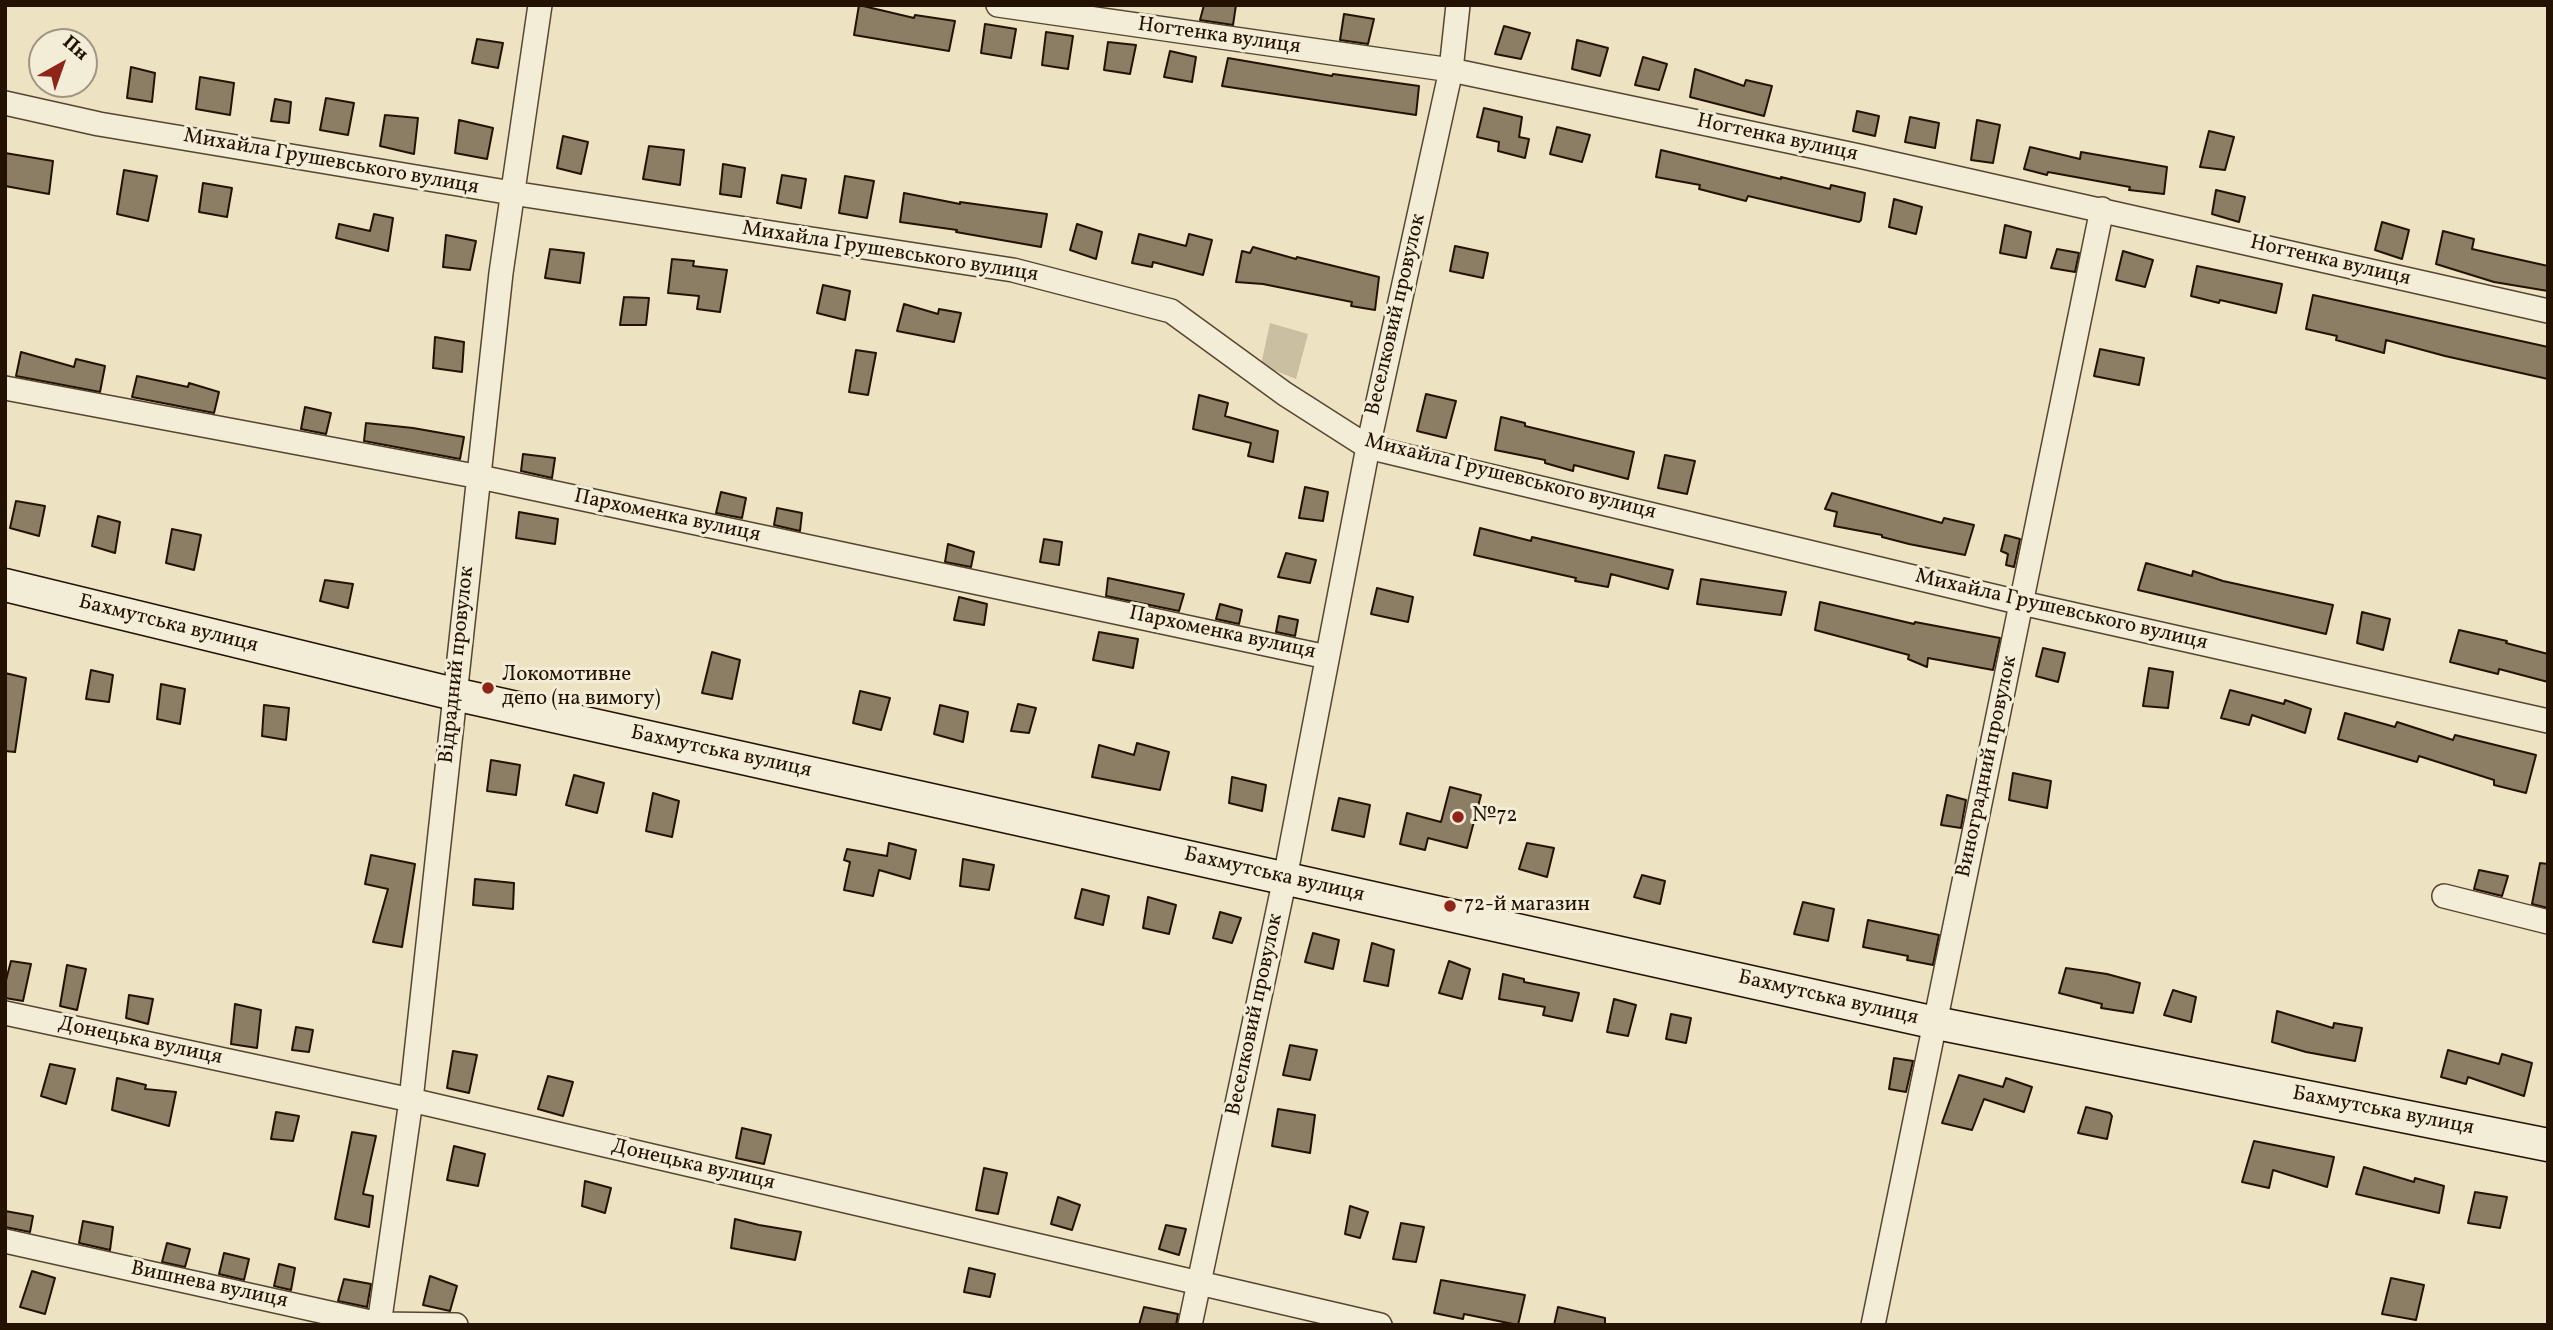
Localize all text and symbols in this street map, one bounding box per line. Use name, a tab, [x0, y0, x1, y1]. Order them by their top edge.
street label: Ногтенка вулиця	[1136, 13, 1302, 61]
north arrow	[28, 28, 98, 98]
text: Пн	[57, 30, 94, 67]
street label: Ногтенка вулиця	[1694, 110, 1860, 168]
street label: Михайла Грушевського вулиця	[181, 125, 481, 201]
street label: Веселковий провулок	[1362, 212, 1432, 418]
street label: Михайла Грушевського вулиця	[740, 217, 1040, 289]
street label: Ногтенка вулиця	[2247, 231, 2413, 293]
street label: Михайла Грушевського вулиця	[1362, 430, 1658, 526]
street label: Пархоменка вулиця	[571, 485, 763, 549]
street label: Відрадний провулок	[435, 565, 481, 765]
street label: Михайла Грушевського вулиця	[1912, 565, 2210, 657]
street label: Бахмутська вулиця	[76, 590, 260, 660]
street label: Пархоменка вулиця	[1126, 602, 1318, 666]
street label: Виноградний провулок	[1952, 654, 2024, 880]
place label: Локомотивне депо (на вимогу)	[502, 663, 661, 713]
marker: Локомотивне депо (на вимогу)	[480, 680, 496, 696]
street label: Бахмутська вулиця	[628, 722, 814, 784]
place label: №72	[1472, 804, 1518, 830]
marker: №72	[1450, 809, 1466, 825]
street label: Бахмутська вулиця	[1181, 843, 1367, 909]
place label: 72-й магазин	[1464, 893, 1590, 919]
marker: 72-й магазин	[1442, 898, 1458, 914]
street label: Веселковий провулок	[1222, 912, 1290, 1118]
street label: Бахмутська вулиця	[1735, 966, 1921, 1032]
street label: Донецька вулиця	[56, 1012, 224, 1072]
street label: Бахмутська вулиця	[2290, 1082, 2476, 1142]
street label: Донецька вулиця	[609, 1135, 777, 1197]
street label: Вишнева вулиця	[128, 1257, 290, 1315]

